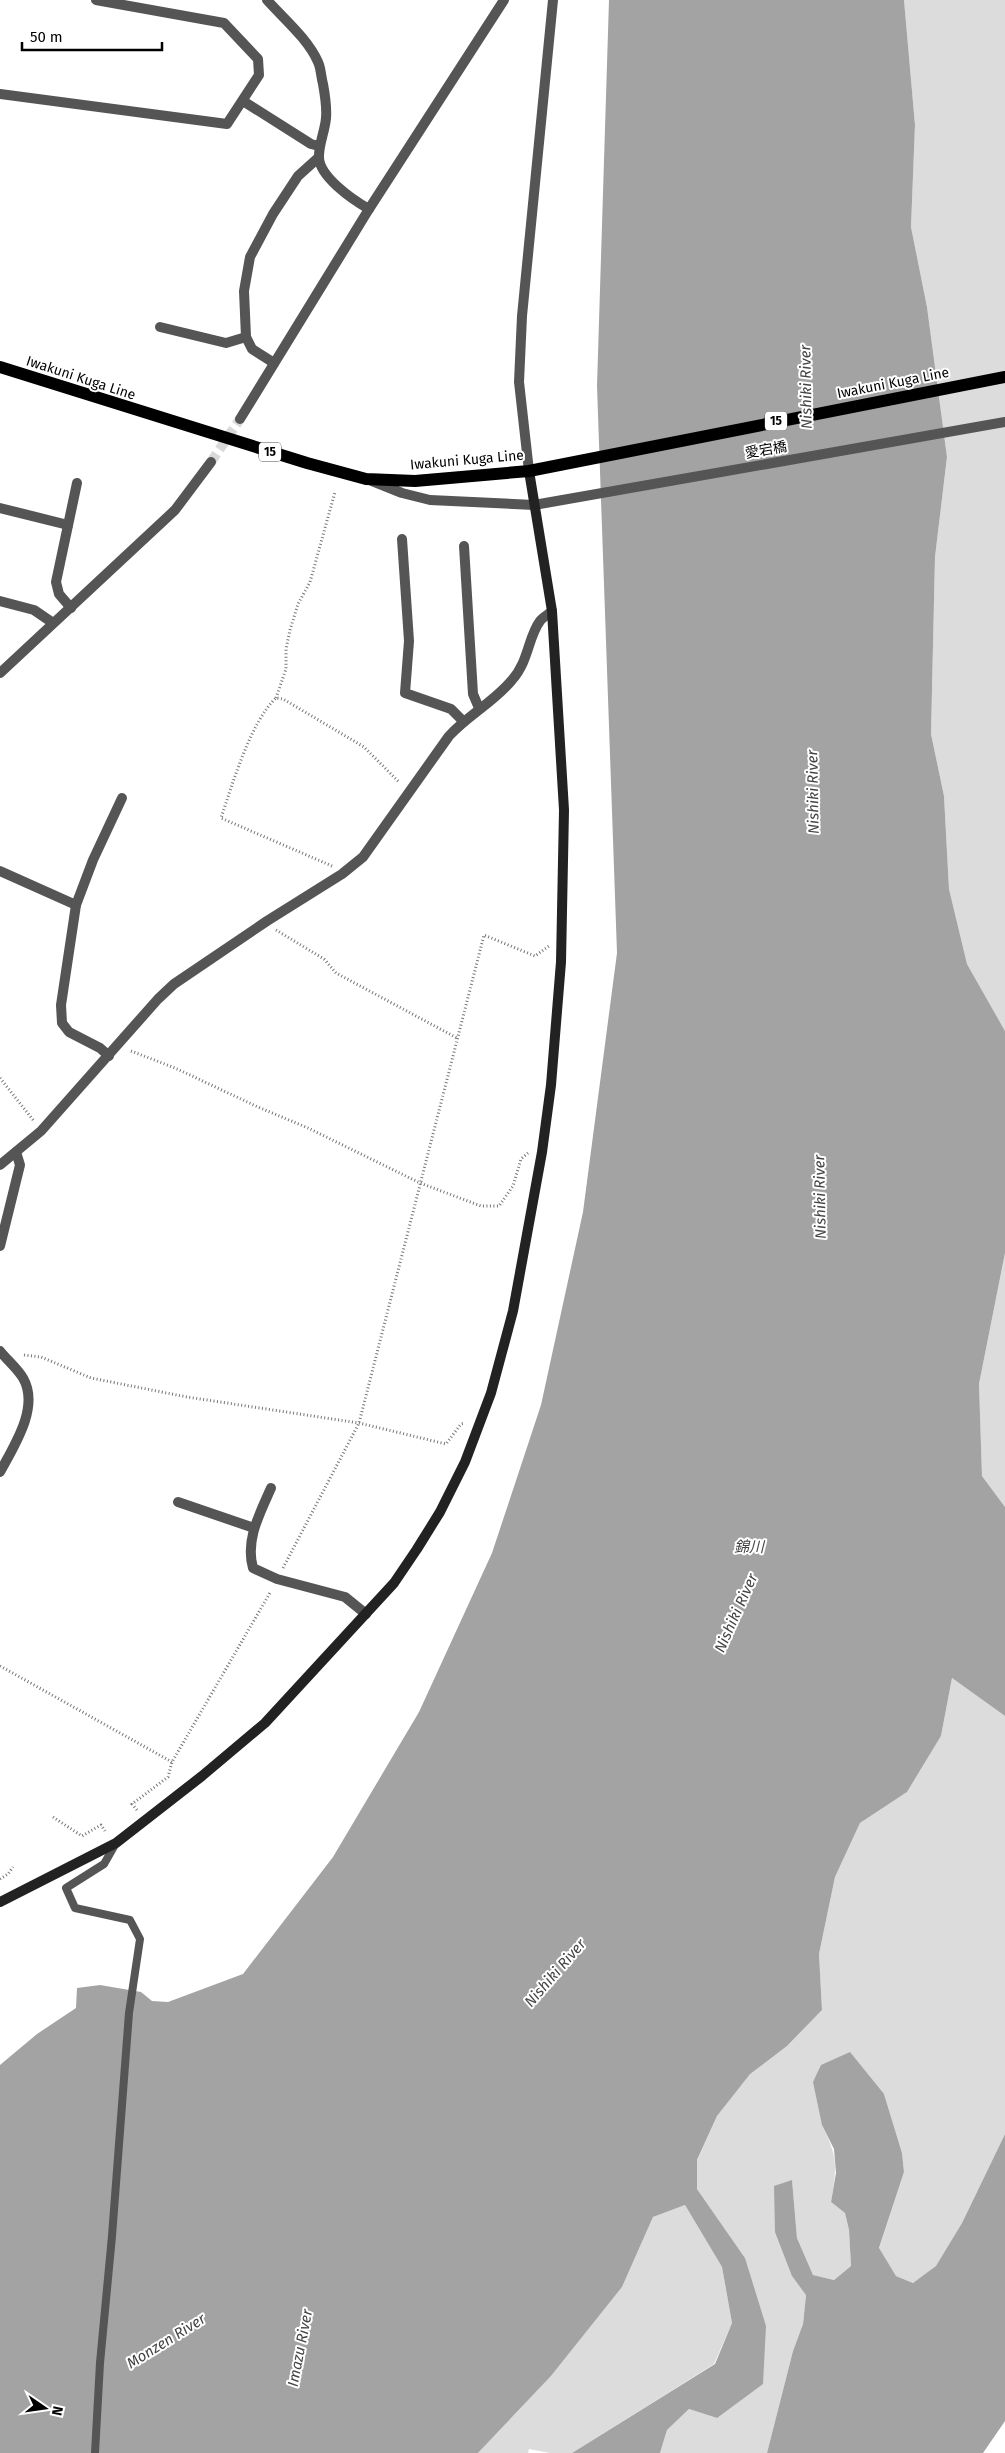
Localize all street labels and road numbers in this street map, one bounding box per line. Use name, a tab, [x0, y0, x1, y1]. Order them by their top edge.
street label: Iwakuni Kuga Line	[24, 352, 138, 404]
street label: Iwakuni Kuga Line	[835, 364, 951, 402]
road number: 15	[765, 412, 787, 431]
street label: 愛宕橋	[744, 438, 788, 462]
road number: 15	[259, 442, 281, 462]
street label: Iwakuni Kuga Line	[409, 447, 525, 473]

